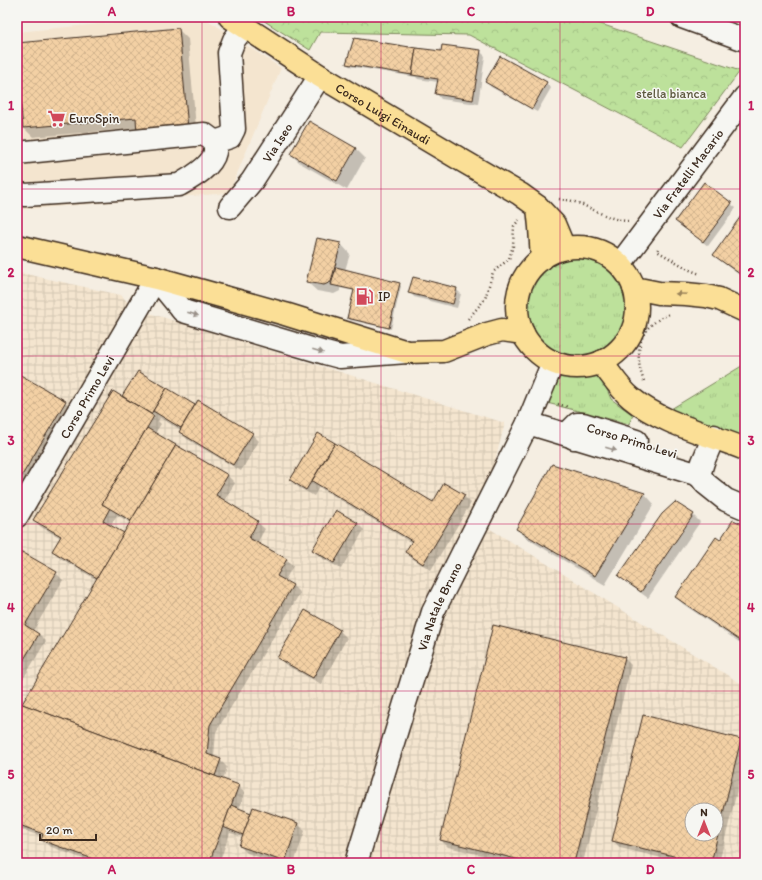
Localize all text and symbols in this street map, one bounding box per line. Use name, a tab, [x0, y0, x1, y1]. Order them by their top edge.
text: A	[107, 4, 117, 19]
text: B	[287, 4, 296, 19]
text: C	[467, 4, 476, 19]
text: D	[646, 4, 655, 19]
street label: Corso Luigi Einaudi	[333, 80, 433, 148]
park label: stella bianca	[636, 86, 707, 101]
text: 1	[8, 98, 14, 113]
text: 1	[748, 98, 754, 113]
supermarket icon: EuroSpin	[46, 108, 66, 128]
place label: EuroSpin	[69, 111, 120, 126]
street label: Via Iseo	[259, 120, 296, 165]
street label: Via Fratelli Macario	[650, 126, 727, 222]
text: 2	[8, 265, 15, 280]
text: 2	[748, 265, 755, 280]
fuel station icon: IP	[355, 286, 375, 306]
place label: IP	[378, 289, 391, 304]
one-way arrow	[675, 290, 687, 297]
one-way arrow	[188, 311, 200, 317]
one-way arrow	[312, 348, 324, 354]
street label: Corso Primo Levi	[57, 353, 117, 441]
street label: Corso Primo Levi	[585, 420, 679, 461]
text: 3	[7, 433, 15, 448]
text: 3	[747, 433, 755, 448]
one-way arrow	[606, 446, 618, 452]
street label: Via Natale Bruno	[415, 559, 465, 653]
text: 4	[7, 600, 15, 615]
text: 4	[747, 600, 755, 615]
text: 5	[8, 767, 15, 782]
text: 5	[748, 767, 755, 782]
north arrow	[684, 802, 724, 842]
text: N	[700, 806, 708, 819]
scale bar	[40, 816, 96, 842]
text: 20 m	[46, 823, 73, 837]
text: A	[107, 862, 117, 877]
text: B	[287, 862, 296, 877]
text: C	[467, 862, 476, 877]
text: D	[646, 862, 655, 877]

